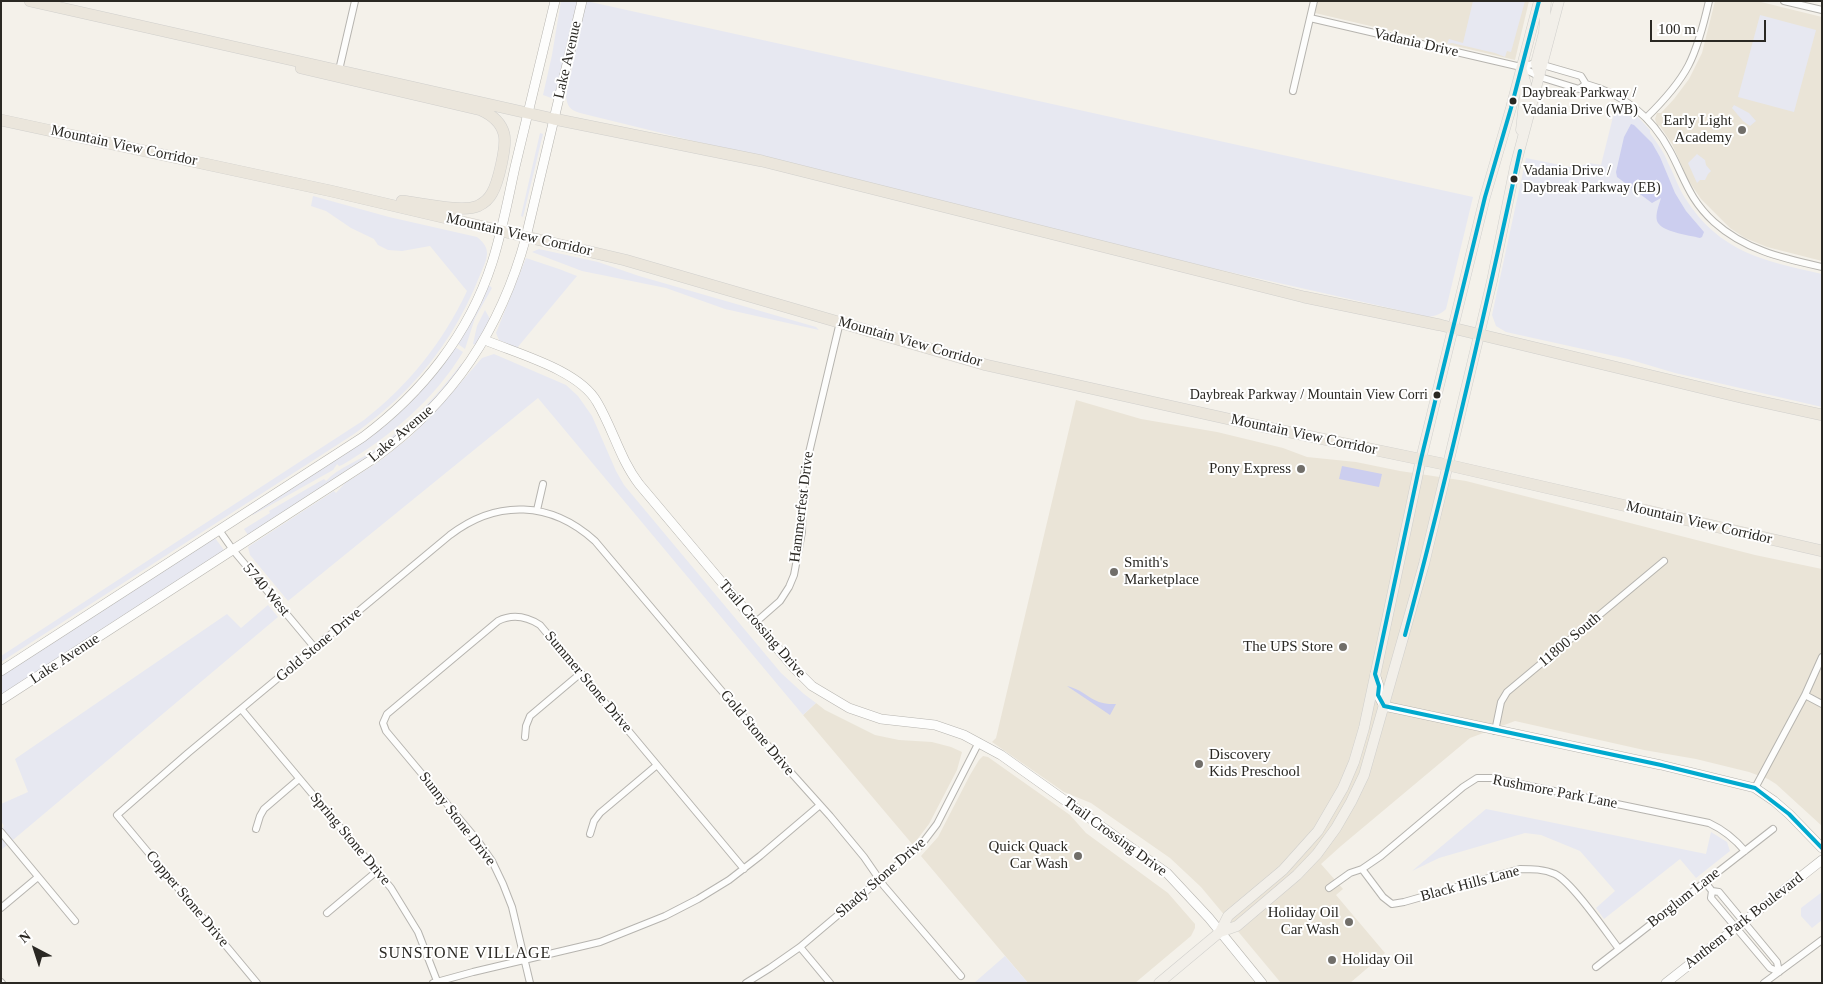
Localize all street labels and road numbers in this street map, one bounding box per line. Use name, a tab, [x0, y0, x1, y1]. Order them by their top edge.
street label: Lake Avenue	[550, 19, 586, 101]
street label: Vadania Drive	[1372, 25, 1460, 61]
street label: Mountain View Corridor	[49, 122, 199, 170]
street label: Mountain View Corridor	[444, 209, 594, 261]
street label: Mountain View Corridor	[836, 313, 984, 371]
street label: Lake Avenue	[365, 402, 437, 466]
street label: Mountain View Corridor	[1229, 411, 1379, 459]
street label: Hammerfest Drive	[786, 450, 818, 564]
street label: Mountain View Corridor	[1624, 497, 1774, 549]
street label: 5740 West	[239, 560, 293, 620]
street label: Trail Crossing Drive	[715, 576, 809, 682]
street label: Gold Stone Drive	[273, 604, 365, 686]
street label: 11800 South	[1535, 609, 1605, 671]
street label: Summer Stone Drive	[540, 628, 636, 736]
street label: Lake Avenue	[27, 630, 103, 688]
street label: Gold Stone Drive	[716, 687, 798, 779]
street label: Sunny Stone Drive	[415, 768, 499, 870]
street label: Rushmore Park Lane	[1491, 771, 1619, 813]
street label: Spring Stone Drive	[306, 789, 394, 889]
street label: Trail Crossing Drive	[1060, 793, 1170, 881]
street label: Shady Stone Drive	[832, 834, 930, 922]
street label: Copper Stone Drive	[142, 847, 232, 951]
street label: Black Hills Lane	[1419, 862, 1521, 906]
street label: Borglum Lane	[1644, 864, 1724, 932]
street label: Anthem Park Boulevard	[1681, 869, 1807, 973]

